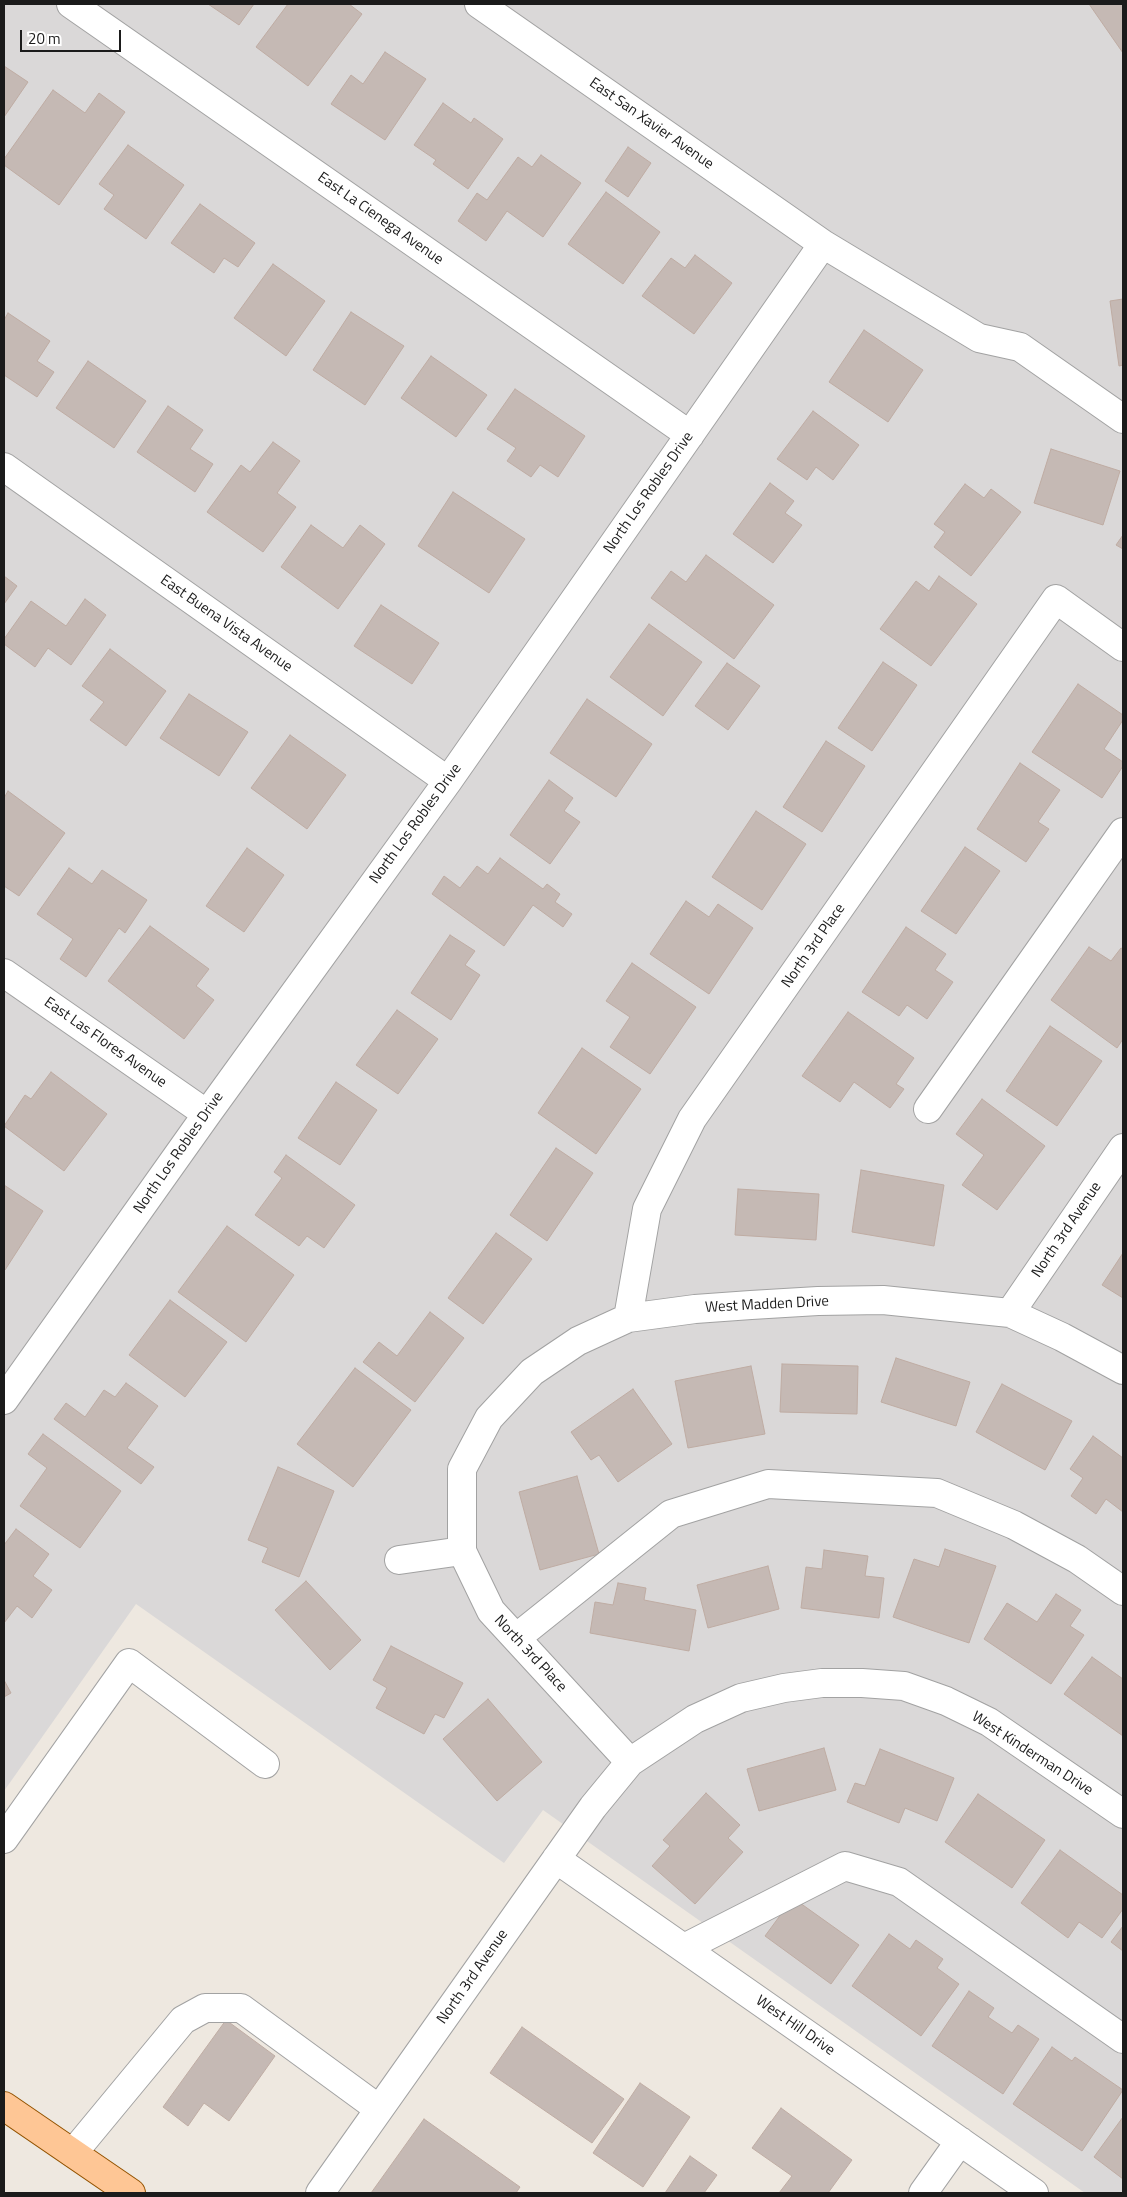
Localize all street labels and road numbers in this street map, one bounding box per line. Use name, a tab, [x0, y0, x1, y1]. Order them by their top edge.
street label: East San Xavier Avenue	[585, 74, 717, 174]
street label: East La Cienega Avenue	[314, 169, 446, 269]
street label: North Los Robles Drive	[600, 429, 698, 557]
street label: East Buena Vista Avenue	[157, 572, 295, 676]
street label: North Los Robles Drive	[366, 760, 466, 888]
street label: North 3rd Place	[778, 901, 850, 991]
street label: East Las Flores Avenue	[40, 994, 170, 1092]
street label: North Los Robles Drive	[130, 1089, 228, 1217]
street label: North 3rd Avenue	[1028, 1179, 1106, 1281]
street label: West Madden Drive	[705, 1293, 829, 1317]
street label: North 3rd Place	[490, 1612, 570, 1696]
street label: West Kinderman Drive	[968, 1708, 1096, 1800]
street label: North 3rd Avenue	[434, 1926, 512, 2028]
street label: West Hill Drive	[752, 1992, 838, 2060]

